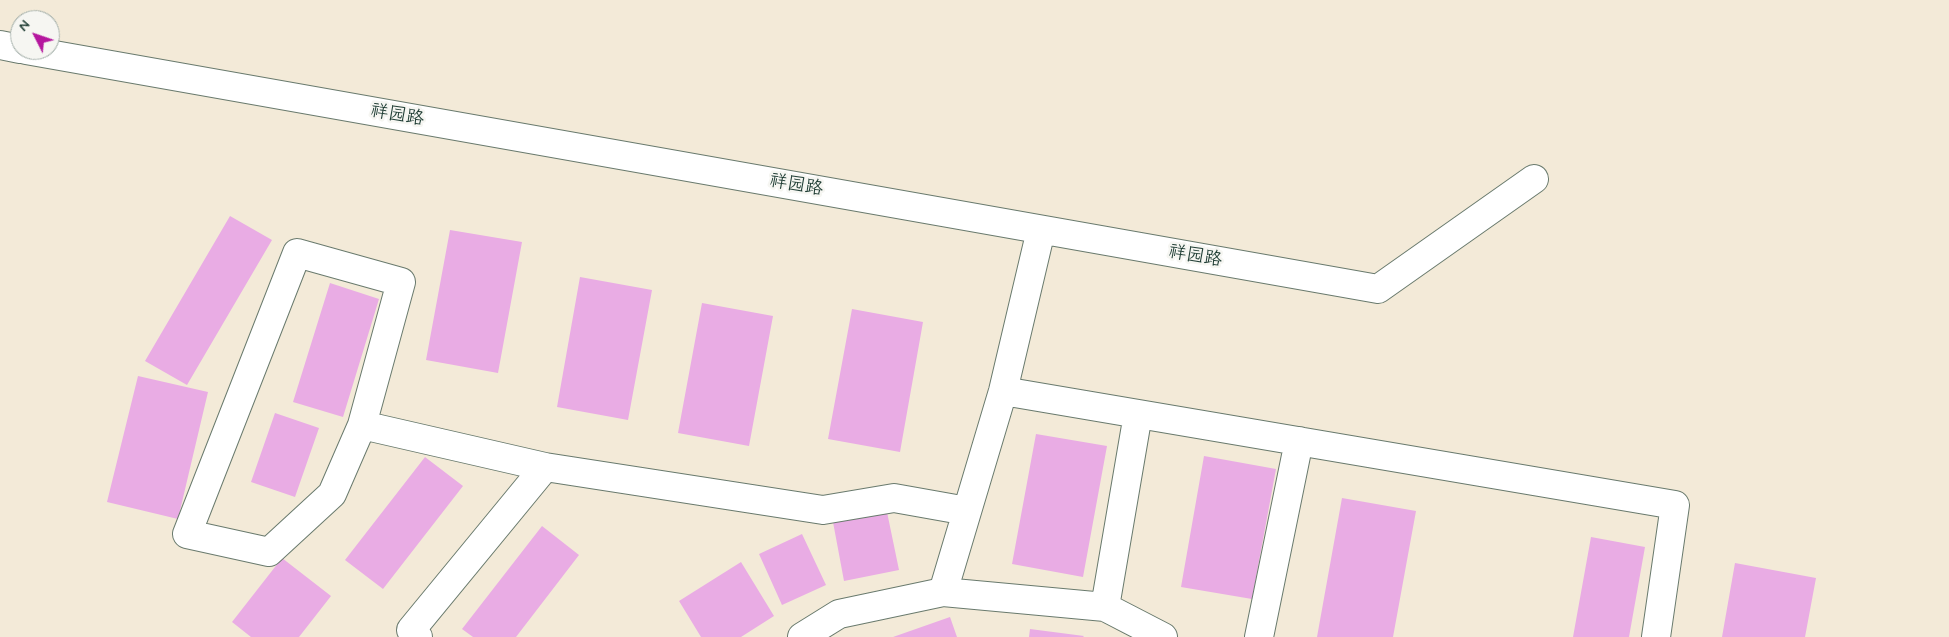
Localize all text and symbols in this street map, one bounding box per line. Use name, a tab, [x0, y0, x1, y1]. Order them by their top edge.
north arrow	[10, 10, 60, 60]
text: N	[15, 16, 34, 35]
street label: 祥园路	[369, 101, 425, 131]
street label: 祥园路	[768, 171, 824, 201]
street label: 祥园路	[1167, 242, 1223, 272]

